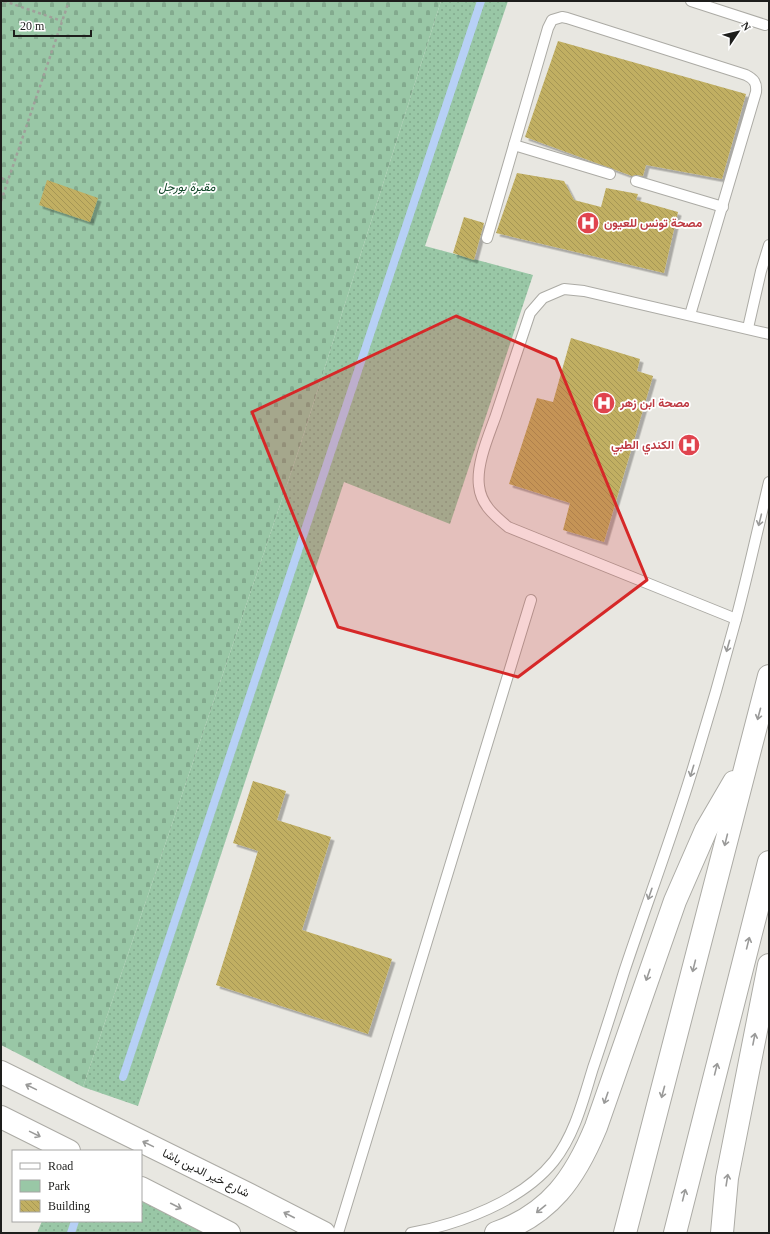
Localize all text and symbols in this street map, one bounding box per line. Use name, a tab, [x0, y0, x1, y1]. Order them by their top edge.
scale bar	[14, 12, 91, 38]
north arrow	[718, 12, 758, 52]
text: 20 m	[20, 19, 45, 33]
text: N	[739, 20, 753, 33]
park label: مقبرة بورجل	[159, 180, 216, 195]
hospital icon: مصحة تونس للعيون	[575, 210, 601, 236]
place label: مصحة تونس للعيون	[604, 216, 703, 231]
hospital icon: مصحة ابن زهر	[591, 390, 617, 416]
place label: مصحة ابن زهر	[619, 396, 690, 411]
hospital icon: الكندي الطبي	[676, 432, 702, 458]
place label: الكندي الطبي	[611, 438, 674, 455]
one-way arrow	[755, 514, 763, 527]
one-way arrow	[724, 640, 731, 653]
one-way arrow	[755, 707, 762, 720]
one-way arrow	[688, 764, 695, 777]
one-way arrow	[722, 833, 730, 846]
one-way arrow	[646, 888, 654, 900]
one-way arrow	[745, 937, 753, 950]
one-way arrow	[690, 959, 698, 972]
one-way arrow	[644, 969, 652, 981]
one-way arrow	[751, 1033, 759, 1046]
one-way arrow	[713, 1063, 721, 1076]
one-way arrow	[26, 1083, 38, 1090]
one-way arrow	[658, 1085, 666, 1098]
one-way arrow	[601, 1092, 609, 1104]
one-way arrow	[29, 1131, 41, 1138]
one-way arrow	[142, 1140, 154, 1148]
street label: شارع خير الدين باشا	[159, 1146, 252, 1202]
legend	[12, 1150, 142, 1222]
text: Road	[48, 1159, 73, 1173]
one-way arrow	[723, 1174, 731, 1187]
text: Park	[48, 1179, 70, 1193]
one-way arrow	[681, 1189, 689, 1202]
text: Building	[48, 1199, 90, 1213]
one-way arrow	[169, 1203, 181, 1210]
one-way arrow	[535, 1204, 546, 1213]
one-way arrow	[283, 1211, 295, 1218]

